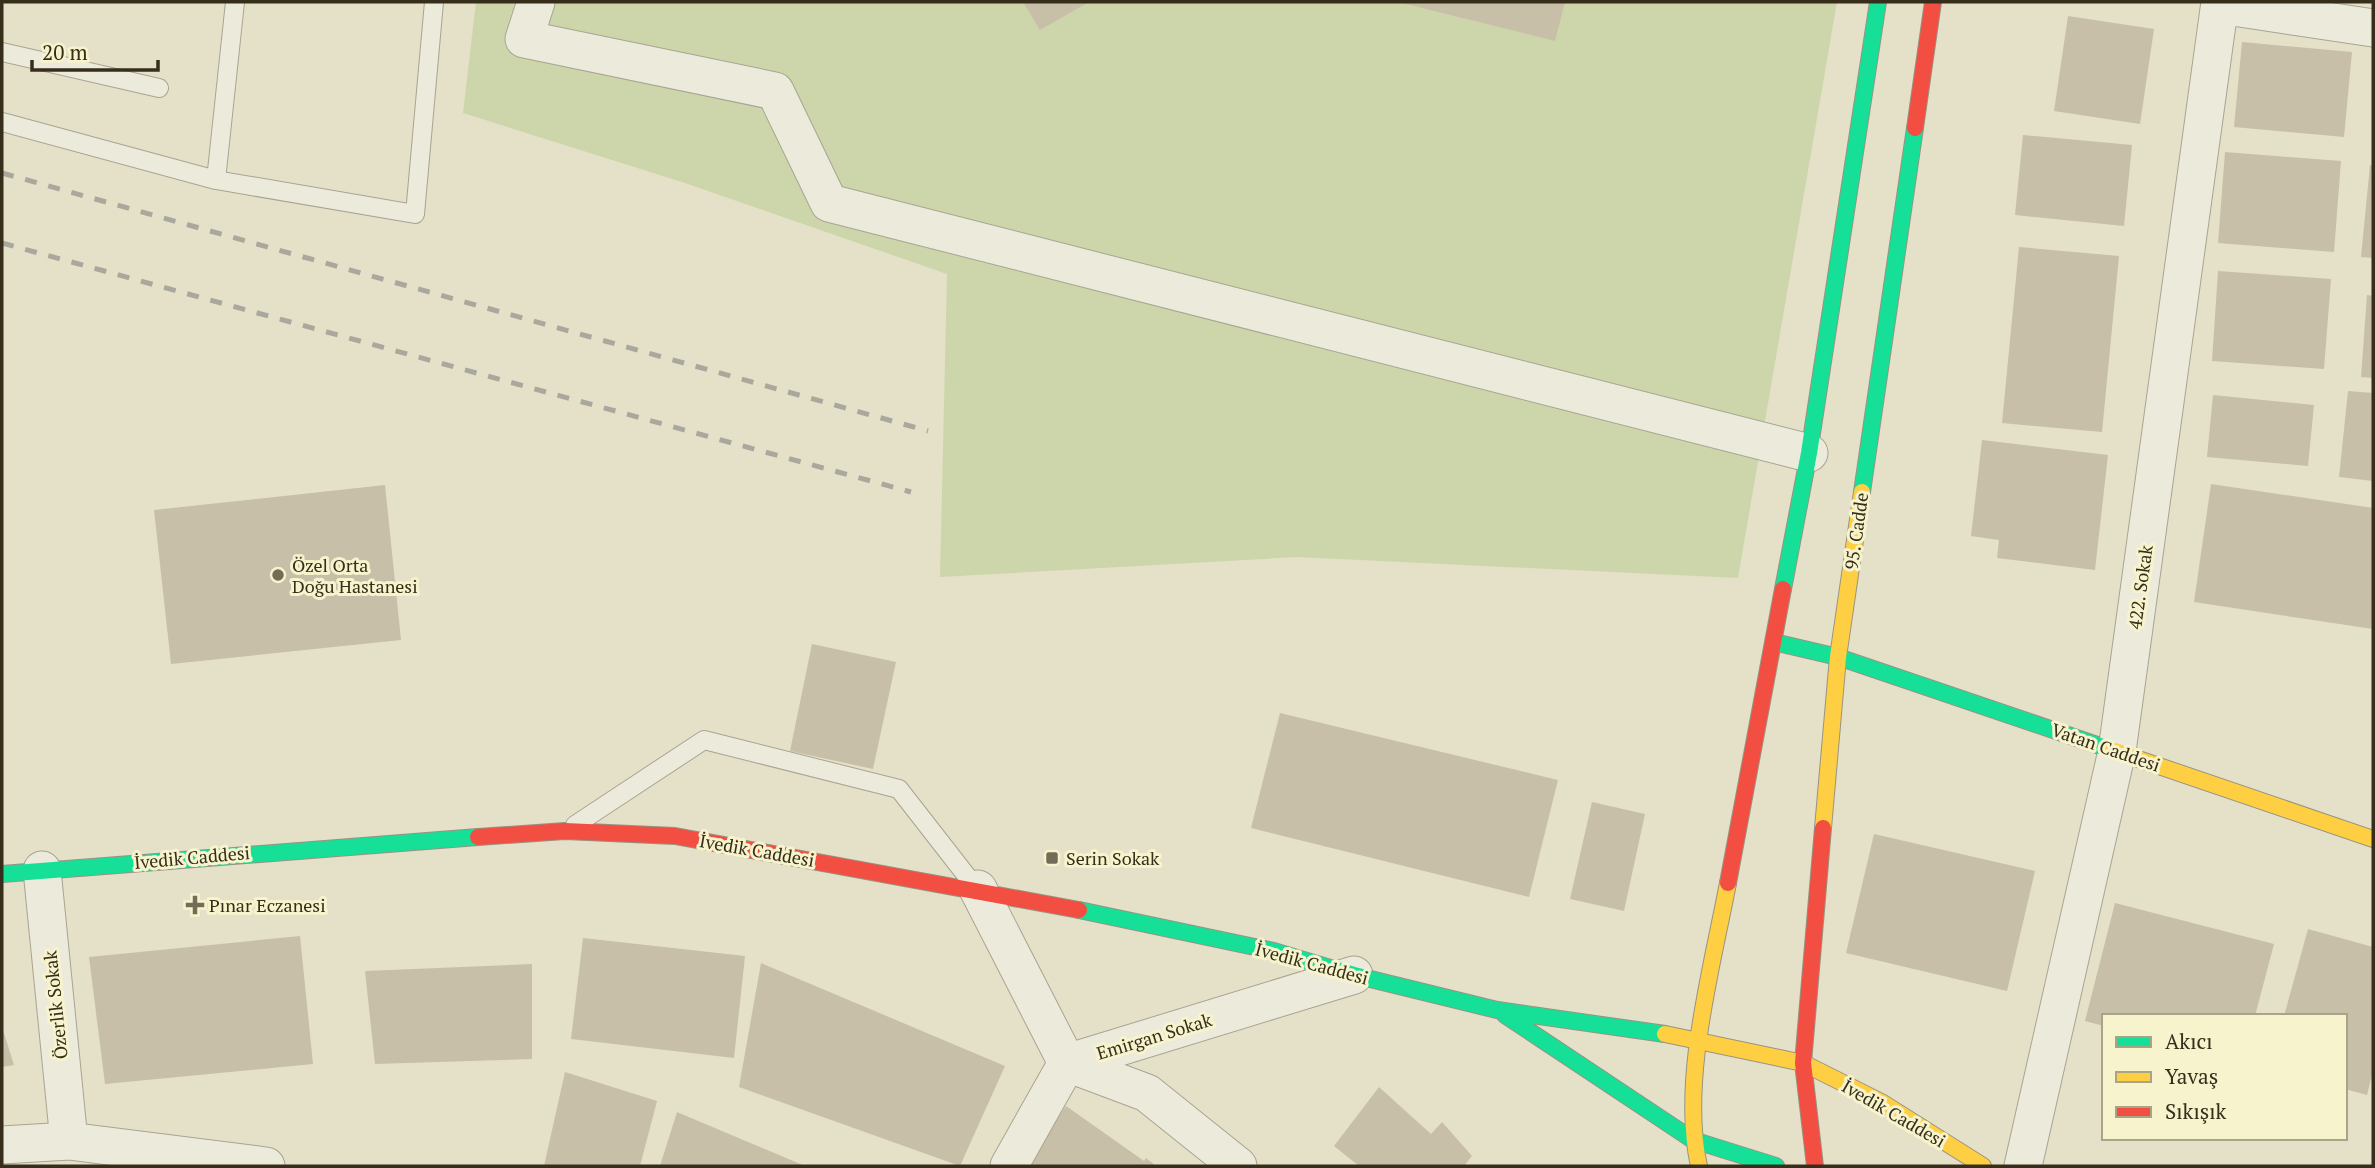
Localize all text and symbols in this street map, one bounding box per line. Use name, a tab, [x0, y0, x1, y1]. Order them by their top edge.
scale bar	[32, 28, 158, 72]
text: 20 m	[42, 38, 88, 66]
street label: 95. Cadde	[1839, 491, 1873, 571]
street label: 422. Sokak	[2122, 543, 2158, 631]
place label: Özel Orta Doğu Hastanesi	[292, 553, 418, 598]
marker: Özel Orta Doğu Hastanesi	[270, 567, 286, 583]
street label: Vatan Caddesi	[2048, 717, 2164, 777]
street label: İvedik Caddesi	[698, 828, 816, 872]
street label: İvedik Caddesi	[133, 840, 251, 874]
place label: Serin Sokak	[1066, 846, 1160, 870]
marker: Serin Sokak	[1044, 850, 1060, 866]
place label: Pınar Eczanesi	[209, 893, 326, 917]
marker: Pınar Eczanesi	[187, 897, 203, 913]
street label: İvedik Caddesi	[1253, 936, 1371, 990]
street label: Özerlik Sokak	[37, 949, 73, 1061]
street label: Emirgan Sokak	[1093, 1007, 1215, 1065]
legend	[2102, 1014, 2347, 1140]
text: Akıcı	[2165, 1027, 2213, 1055]
text: Yavaş	[2165, 1062, 2218, 1090]
street label: İvedik Caddesi	[1838, 1074, 1950, 1152]
text: Sıkışık	[2165, 1097, 2227, 1125]

